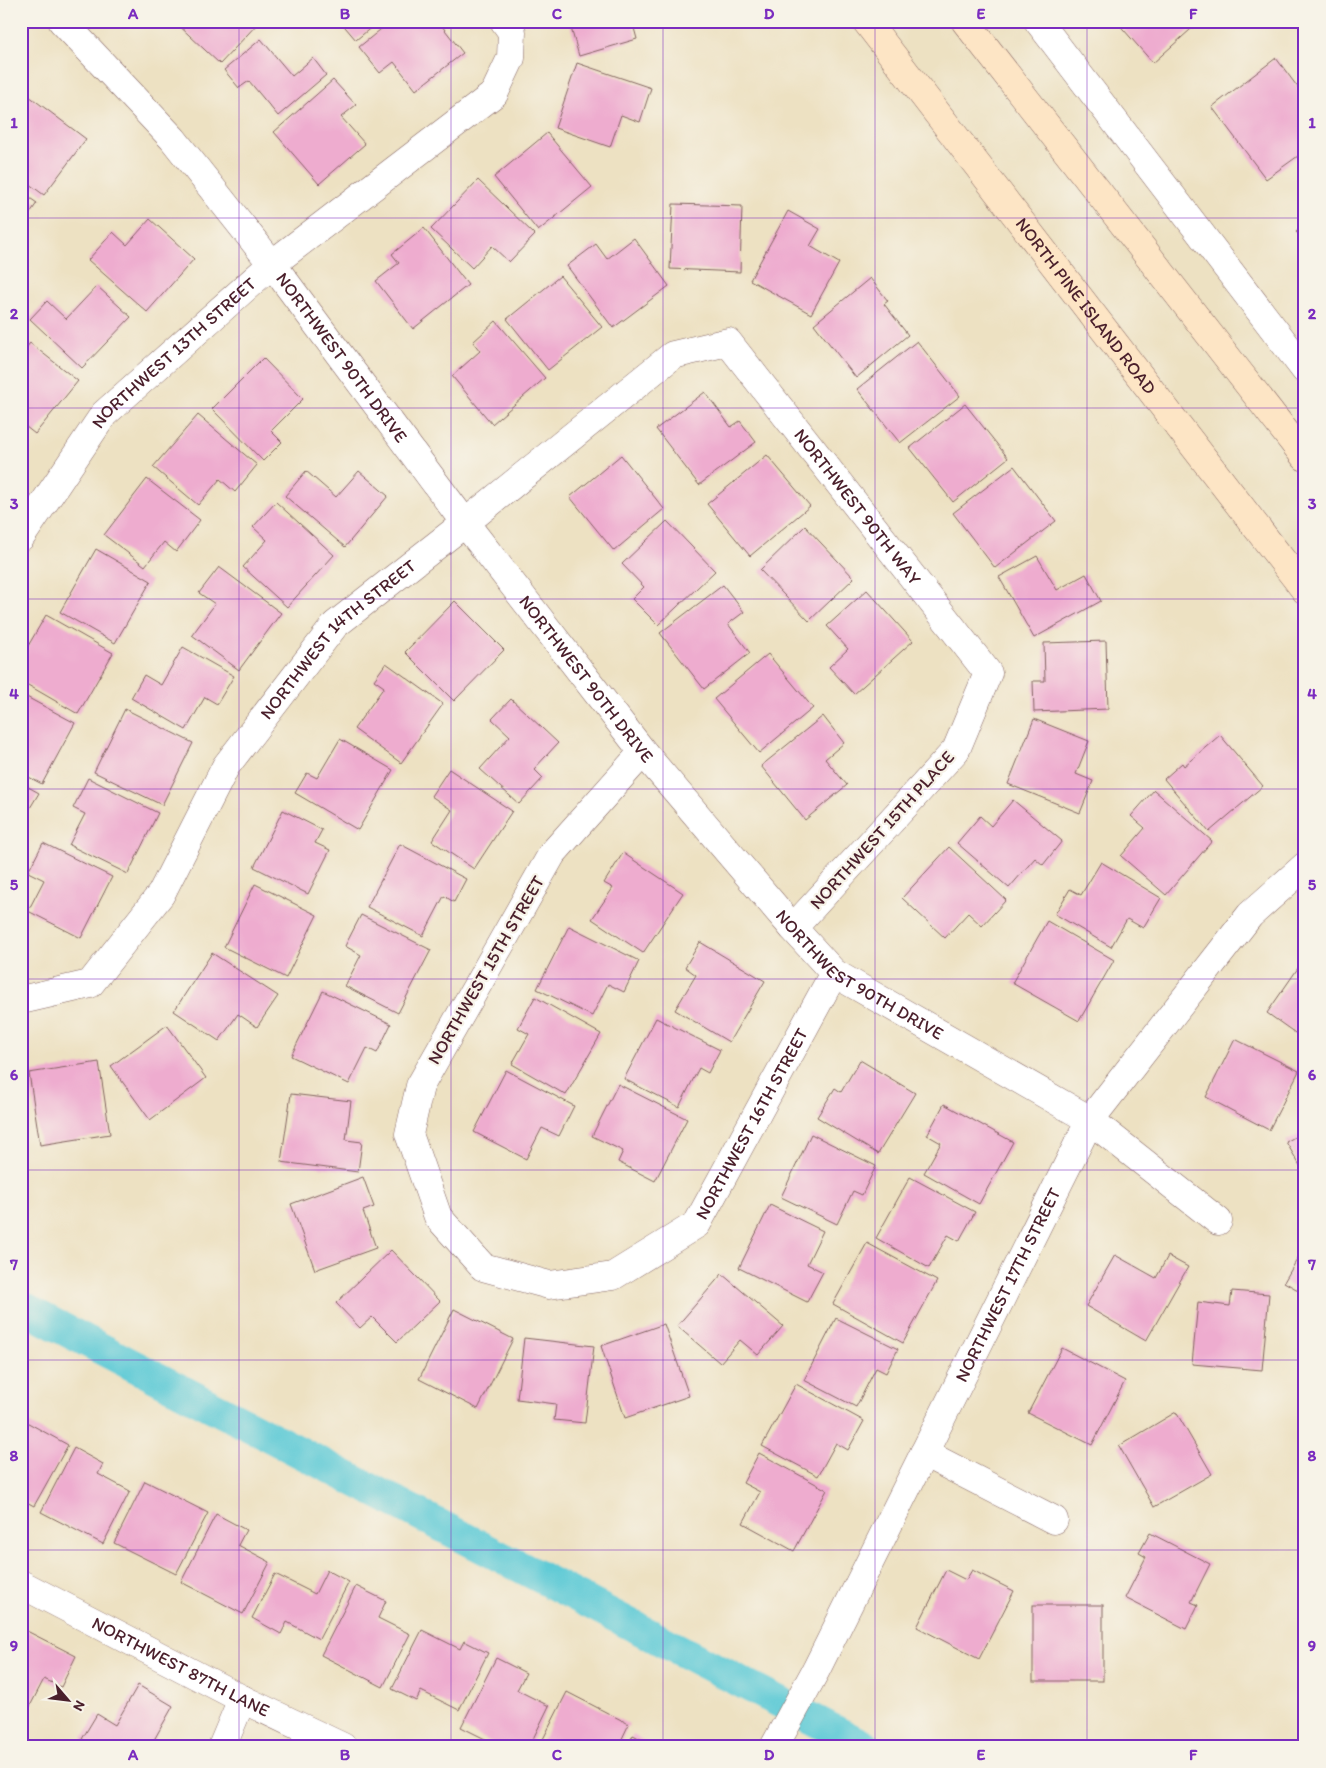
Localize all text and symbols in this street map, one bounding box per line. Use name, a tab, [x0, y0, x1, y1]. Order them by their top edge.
text: A	[127, 4, 139, 23]
text: B	[340, 4, 351, 23]
text: C	[552, 4, 563, 23]
text: D	[764, 4, 775, 23]
text: E	[977, 4, 986, 23]
text: F	[1189, 4, 1198, 23]
text: 1	[10, 113, 18, 132]
text: 1	[1308, 113, 1316, 132]
street label: NORTH PINE ISLAND ROAD	[1011, 213, 1161, 399]
street label: NORTHWEST 90TH DRIVE	[271, 268, 412, 447]
street label: NORTHWEST 13TH STREET	[87, 273, 261, 433]
text: 2	[10, 304, 19, 323]
text: 2	[1308, 304, 1317, 323]
street label: NORTHWEST 90TH WAY	[789, 424, 926, 590]
text: 3	[10, 494, 19, 513]
text: 3	[1308, 494, 1317, 513]
street label: NORTHWEST 14TH STREET	[255, 555, 420, 724]
street label: NORTHWEST 90TH DRIVE	[514, 591, 658, 767]
text: 4	[9, 684, 19, 703]
text: 4	[1307, 684, 1317, 703]
street label: NORTHWEST 15TH PLACE	[805, 746, 959, 914]
street label: NORTHWEST 15TH STREET	[423, 872, 549, 1068]
text: 5	[10, 875, 19, 894]
text: 5	[1308, 875, 1317, 894]
street label: NORTHWEST 90TH DRIVE	[771, 905, 948, 1045]
street label: NORTHWEST 16TH STREET	[691, 1024, 813, 1223]
text: 6	[10, 1065, 19, 1084]
text: 6	[1308, 1065, 1317, 1084]
street label: NORTHWEST 17TH STREET	[950, 1184, 1065, 1386]
text: 7	[9, 1255, 18, 1274]
text: 7	[1307, 1255, 1316, 1274]
text: 8	[10, 1446, 19, 1465]
text: 8	[1308, 1446, 1317, 1465]
street label: NORTHWEST 87TH LANE	[88, 1612, 273, 1722]
text: 9	[10, 1636, 18, 1655]
text: 9	[1308, 1636, 1316, 1655]
north arrow	[42, 1676, 92, 1726]
text: N	[69, 1698, 89, 1714]
text: A	[127, 1745, 139, 1764]
text: B	[340, 1745, 351, 1764]
text: C	[552, 1745, 563, 1764]
text: D	[764, 1745, 775, 1764]
text: E	[977, 1745, 986, 1764]
text: F	[1189, 1745, 1198, 1764]

